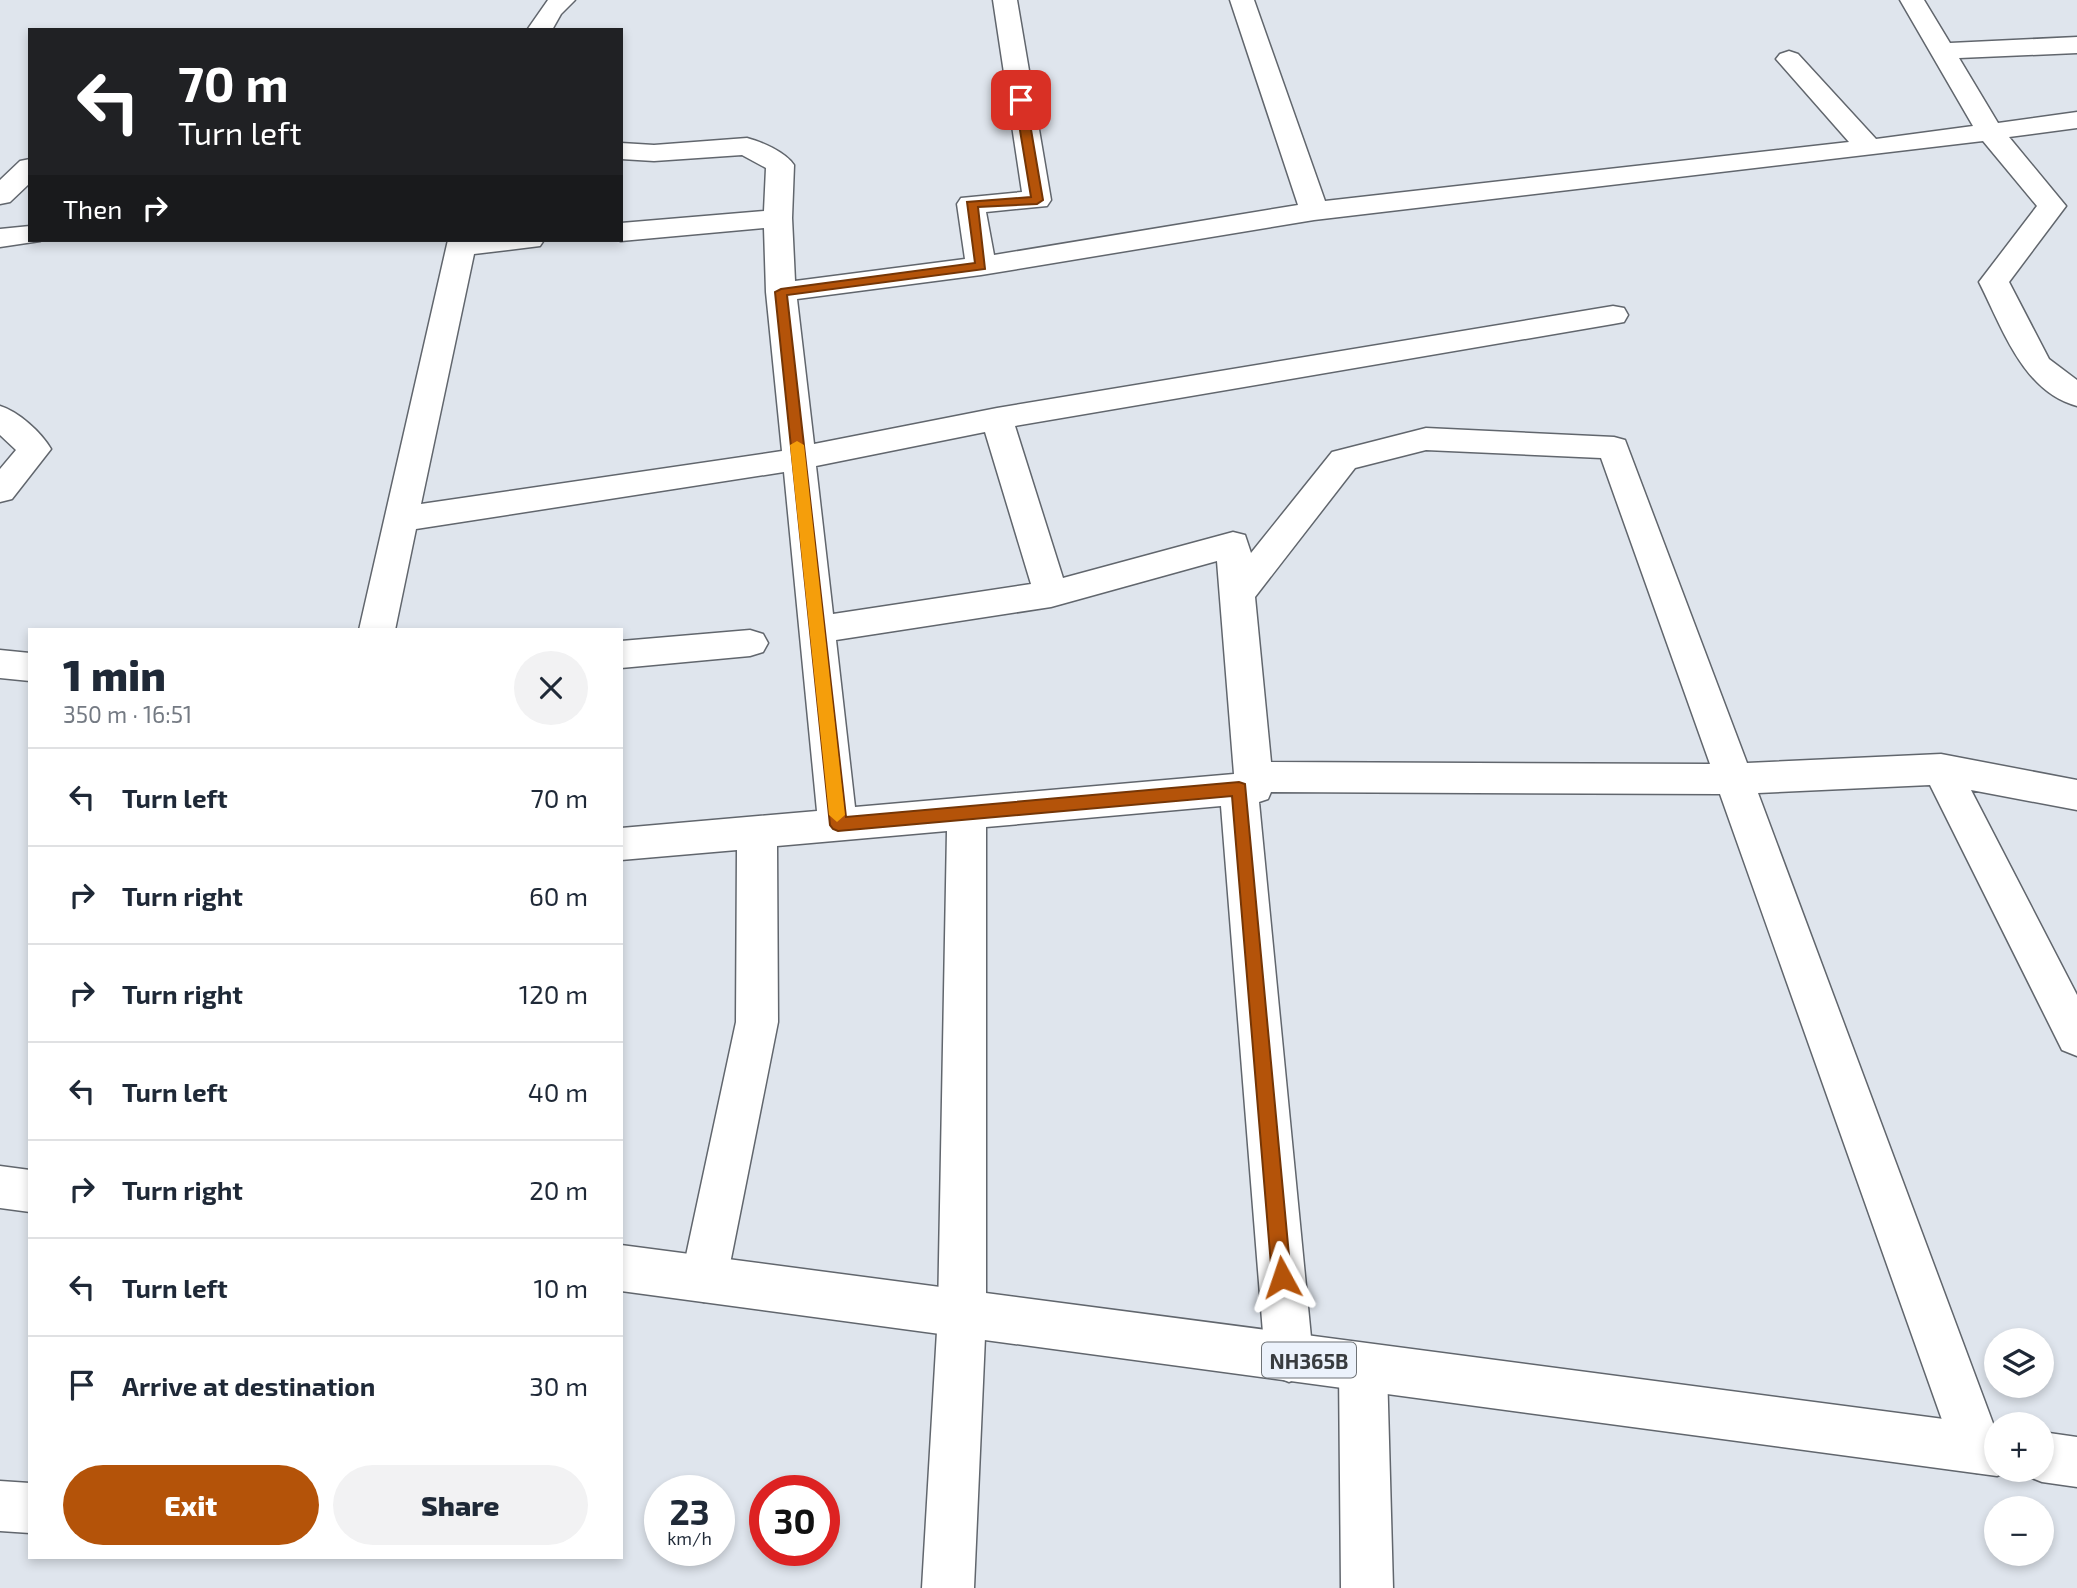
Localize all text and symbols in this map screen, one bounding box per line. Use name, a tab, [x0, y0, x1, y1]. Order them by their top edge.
text: 70 m	[178, 53, 289, 112]
icon: left	[63, 56, 154, 147]
pin	[991, 70, 1051, 130]
icon: arrive	[1002, 81, 1040, 119]
text: Turn left	[178, 113, 302, 151]
icon: right	[136, 189, 174, 227]
text: Then	[63, 193, 122, 224]
text: 1 min	[63, 649, 166, 699]
button: close	[514, 651, 588, 725]
text: 350 m · 16:51	[63, 700, 192, 728]
icon: left	[63, 778, 101, 816]
text: Turn left	[122, 782, 228, 813]
text: 70 m	[530, 782, 588, 813]
icon: right	[63, 876, 101, 914]
text: Turn right	[122, 880, 243, 911]
text: 60 m	[529, 880, 588, 911]
icon: right	[63, 974, 101, 1012]
text: Turn right	[122, 978, 243, 1009]
text: 120 m	[519, 978, 588, 1009]
icon: left	[63, 1072, 101, 1110]
text: Turn left	[122, 1076, 228, 1107]
text: 40 m	[528, 1076, 588, 1107]
icon: right	[63, 1170, 101, 1208]
text: Turn right	[122, 1174, 243, 1205]
text: 20 m	[529, 1174, 588, 1205]
position arrow	[1245, 1240, 1319, 1314]
icon: left	[63, 1268, 101, 1306]
text: Turn left	[122, 1272, 228, 1303]
text: 10 m	[533, 1272, 588, 1303]
map controls	[1984, 1328, 2054, 1566]
button: layers	[1984, 1328, 2054, 1398]
road number: NH365B	[1262, 1342, 1356, 1378]
icon: arrive	[63, 1366, 101, 1404]
text: Arrive at destination	[122, 1370, 375, 1401]
text: 30 m	[529, 1370, 588, 1401]
button: +	[1984, 1412, 2054, 1482]
button: Exit	[63, 1465, 319, 1545]
button: Share	[333, 1465, 588, 1545]
speed limit sign: 30	[749, 1475, 840, 1566]
text: 23	[669, 1490, 710, 1532]
button: −	[1984, 1496, 2054, 1566]
text: km/h	[667, 1527, 712, 1549]

